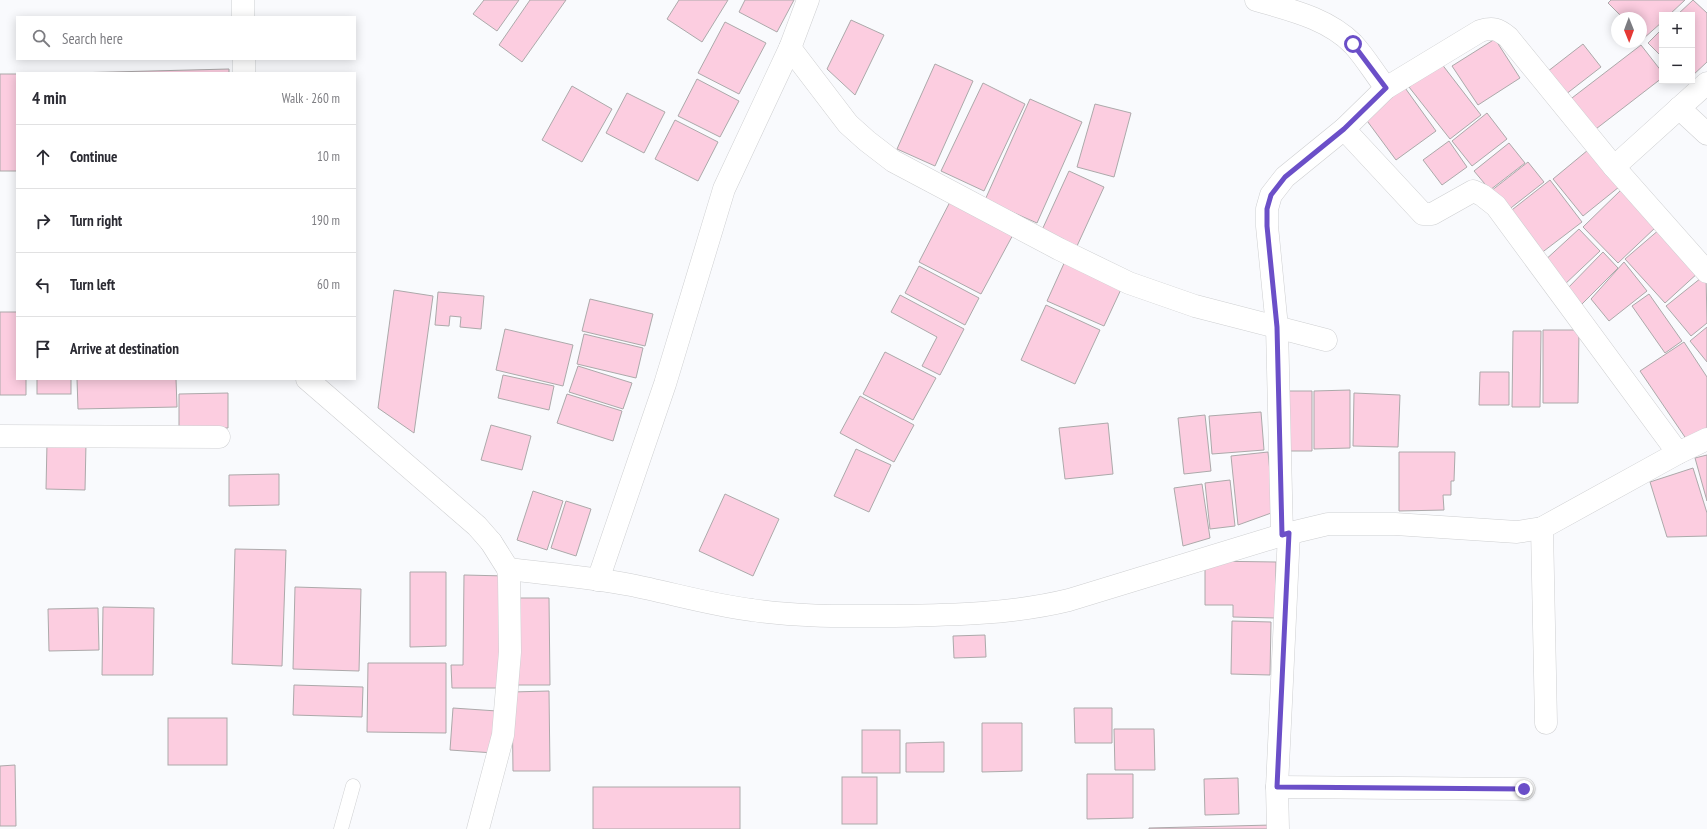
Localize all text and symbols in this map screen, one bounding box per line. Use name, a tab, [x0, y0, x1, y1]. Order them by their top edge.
north arrow	[1611, 12, 1647, 48]
map controls	[1659, 12, 1695, 84]
button: +	[1659, 12, 1695, 48]
search box	[16, 16, 356, 60]
icon: search	[30, 27, 52, 49]
text: Search here	[62, 29, 123, 48]
route start	[1344, 35, 1362, 53]
button: −	[1659, 48, 1695, 84]
text: 4 min	[32, 87, 66, 109]
text: Walk · 260 m	[282, 90, 340, 107]
icon: ahead	[32, 146, 54, 168]
text: Continue	[70, 147, 117, 166]
text: 10 m	[317, 148, 340, 165]
icon: right	[32, 210, 54, 232]
text: Turn right	[70, 211, 122, 230]
text: 190 m	[311, 212, 340, 229]
icon: left	[32, 274, 54, 296]
text: Turn left	[70, 275, 115, 294]
text: 60 m	[317, 276, 340, 293]
icon: arrive	[32, 338, 54, 360]
text: Arrive at destination	[70, 339, 179, 358]
route end	[1515, 780, 1533, 798]

